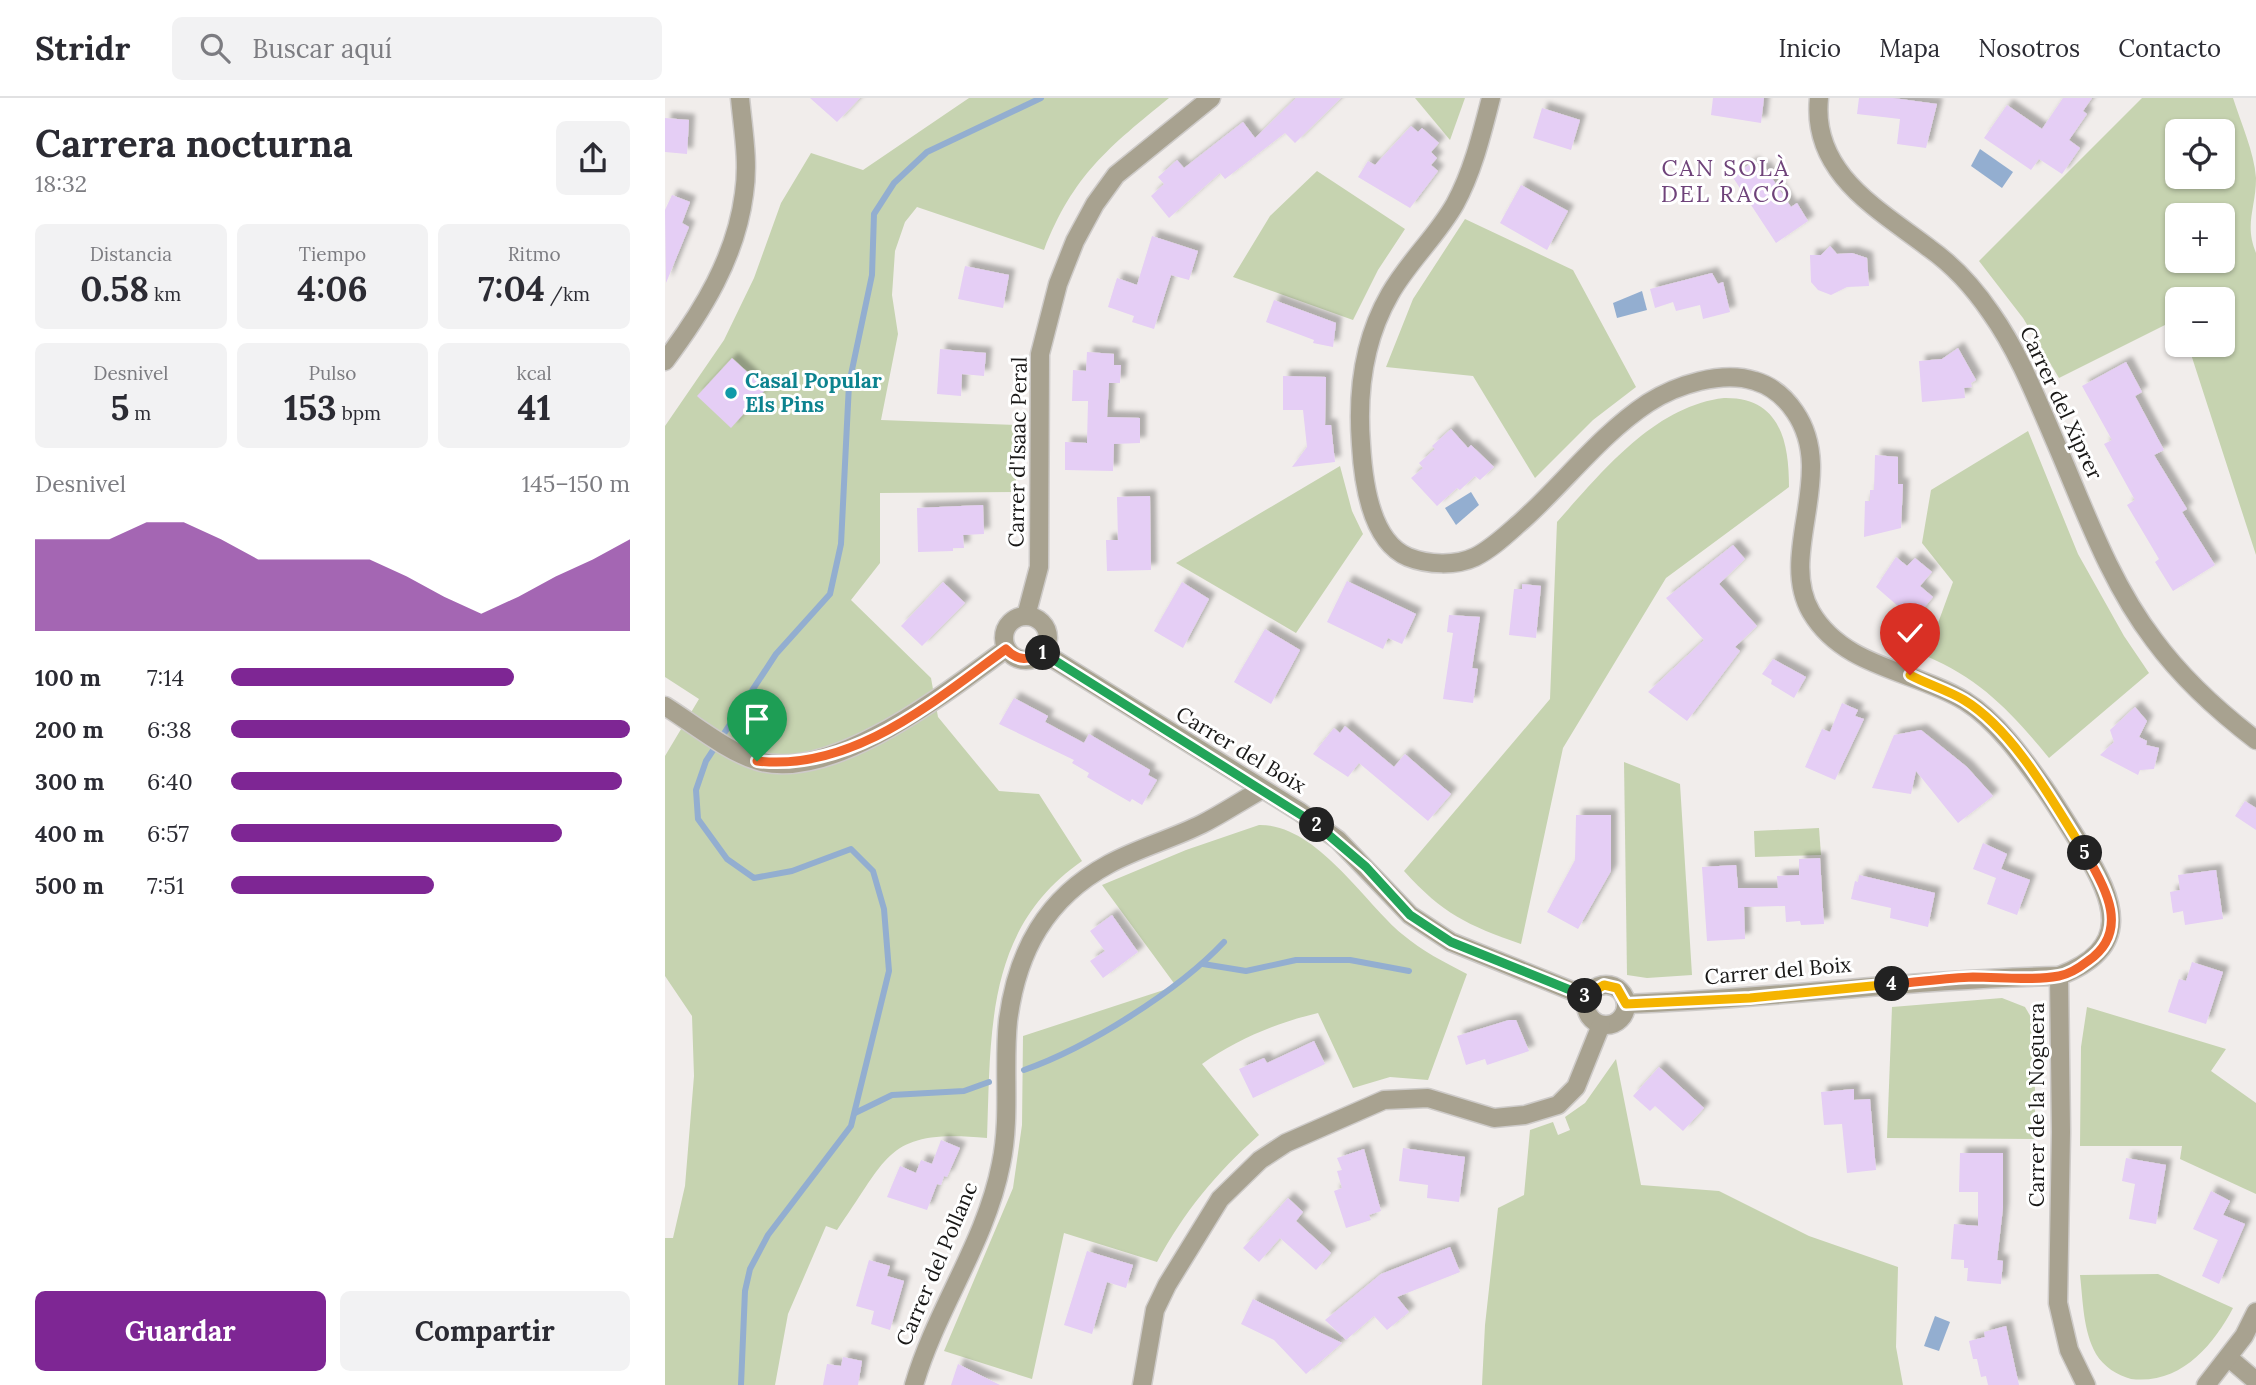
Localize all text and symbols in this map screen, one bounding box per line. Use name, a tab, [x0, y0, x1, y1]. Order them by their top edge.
search box	[172, 17, 662, 80]
text: Stridr	[35, 27, 130, 69]
icon: search	[196, 29, 234, 67]
text: Buscar aquí	[252, 32, 392, 65]
text: Inicio	[1778, 33, 1841, 64]
text: Mapa	[1879, 33, 1940, 64]
text: Nosotros	[1978, 33, 2080, 64]
text: Contacto	[2118, 33, 2221, 64]
text: Carrera nocturna	[35, 119, 353, 167]
map controls	[2165, 119, 2235, 357]
button: locate	[2165, 119, 2235, 189]
button: share	[556, 121, 630, 195]
district label: CAN SOLÀ DEL RACÓ	[1661, 153, 1791, 208]
text: 18:32	[35, 169, 87, 198]
button: +	[2165, 203, 2235, 273]
text: Distancia	[90, 242, 172, 266]
text: Tiempo	[299, 242, 366, 266]
text: Ritmo	[508, 242, 561, 266]
text: 0.58	[80, 266, 149, 311]
text: 4:06	[297, 266, 368, 311]
text: 7:04	[478, 266, 545, 311]
text: km	[149, 282, 181, 306]
text: /km	[545, 282, 590, 306]
button: −	[2165, 287, 2235, 357]
street label: Carrer del Xiprer	[2014, 322, 2109, 484]
street label: Carrer d'Isaac Peral	[1002, 356, 1033, 548]
text: Desnivel	[93, 361, 168, 385]
text: Pulso	[309, 361, 356, 385]
text: kcal	[517, 361, 552, 385]
place label: Casal Popular Els Pins	[745, 367, 882, 418]
text: 5	[110, 385, 129, 430]
text: 153	[284, 385, 337, 430]
text: 41	[517, 385, 551, 430]
marker: Casal Popular Els Pins	[723, 385, 739, 401]
text: m	[129, 401, 151, 425]
text: bpm	[337, 401, 381, 425]
text: Desnivel	[35, 469, 126, 498]
text: 145–150 m	[522, 469, 630, 498]
pin	[1880, 603, 1940, 675]
icon: check	[1891, 614, 1929, 652]
pin: 1	[1025, 636, 1061, 670]
text: 1	[1039, 640, 1046, 664]
text: 100 m	[35, 663, 101, 692]
text: 7:14	[147, 663, 184, 692]
pin	[727, 689, 787, 761]
icon: arrive	[738, 700, 776, 738]
street label: Carrer del Boix	[1171, 700, 1311, 799]
text: 200 m	[35, 715, 104, 744]
text: 6:38	[147, 715, 192, 744]
text: 300 m	[35, 767, 104, 796]
text: 6:40	[147, 767, 193, 796]
pin: 2	[1299, 808, 1335, 842]
text: 2	[1311, 812, 1322, 836]
text: 400 m	[35, 819, 104, 848]
text: 6:57	[147, 819, 189, 848]
pin: 5	[2067, 836, 2103, 870]
text: 5	[2079, 840, 2090, 864]
text: 500 m	[35, 871, 104, 900]
text: 7:51	[147, 871, 184, 900]
street label: Carrer del Boix	[1704, 951, 1852, 990]
pin: 4	[1875, 966, 1909, 1001]
text: 4	[1886, 971, 1897, 995]
pin: 3	[1567, 978, 1602, 1014]
text: 3	[1579, 983, 1590, 1007]
street label: Carrer de la Noguera	[2023, 1003, 2050, 1207]
street label: Carrer del Pollanc	[890, 1178, 983, 1350]
button: Guardar	[35, 1291, 326, 1371]
button: Compartir	[340, 1291, 630, 1371]

